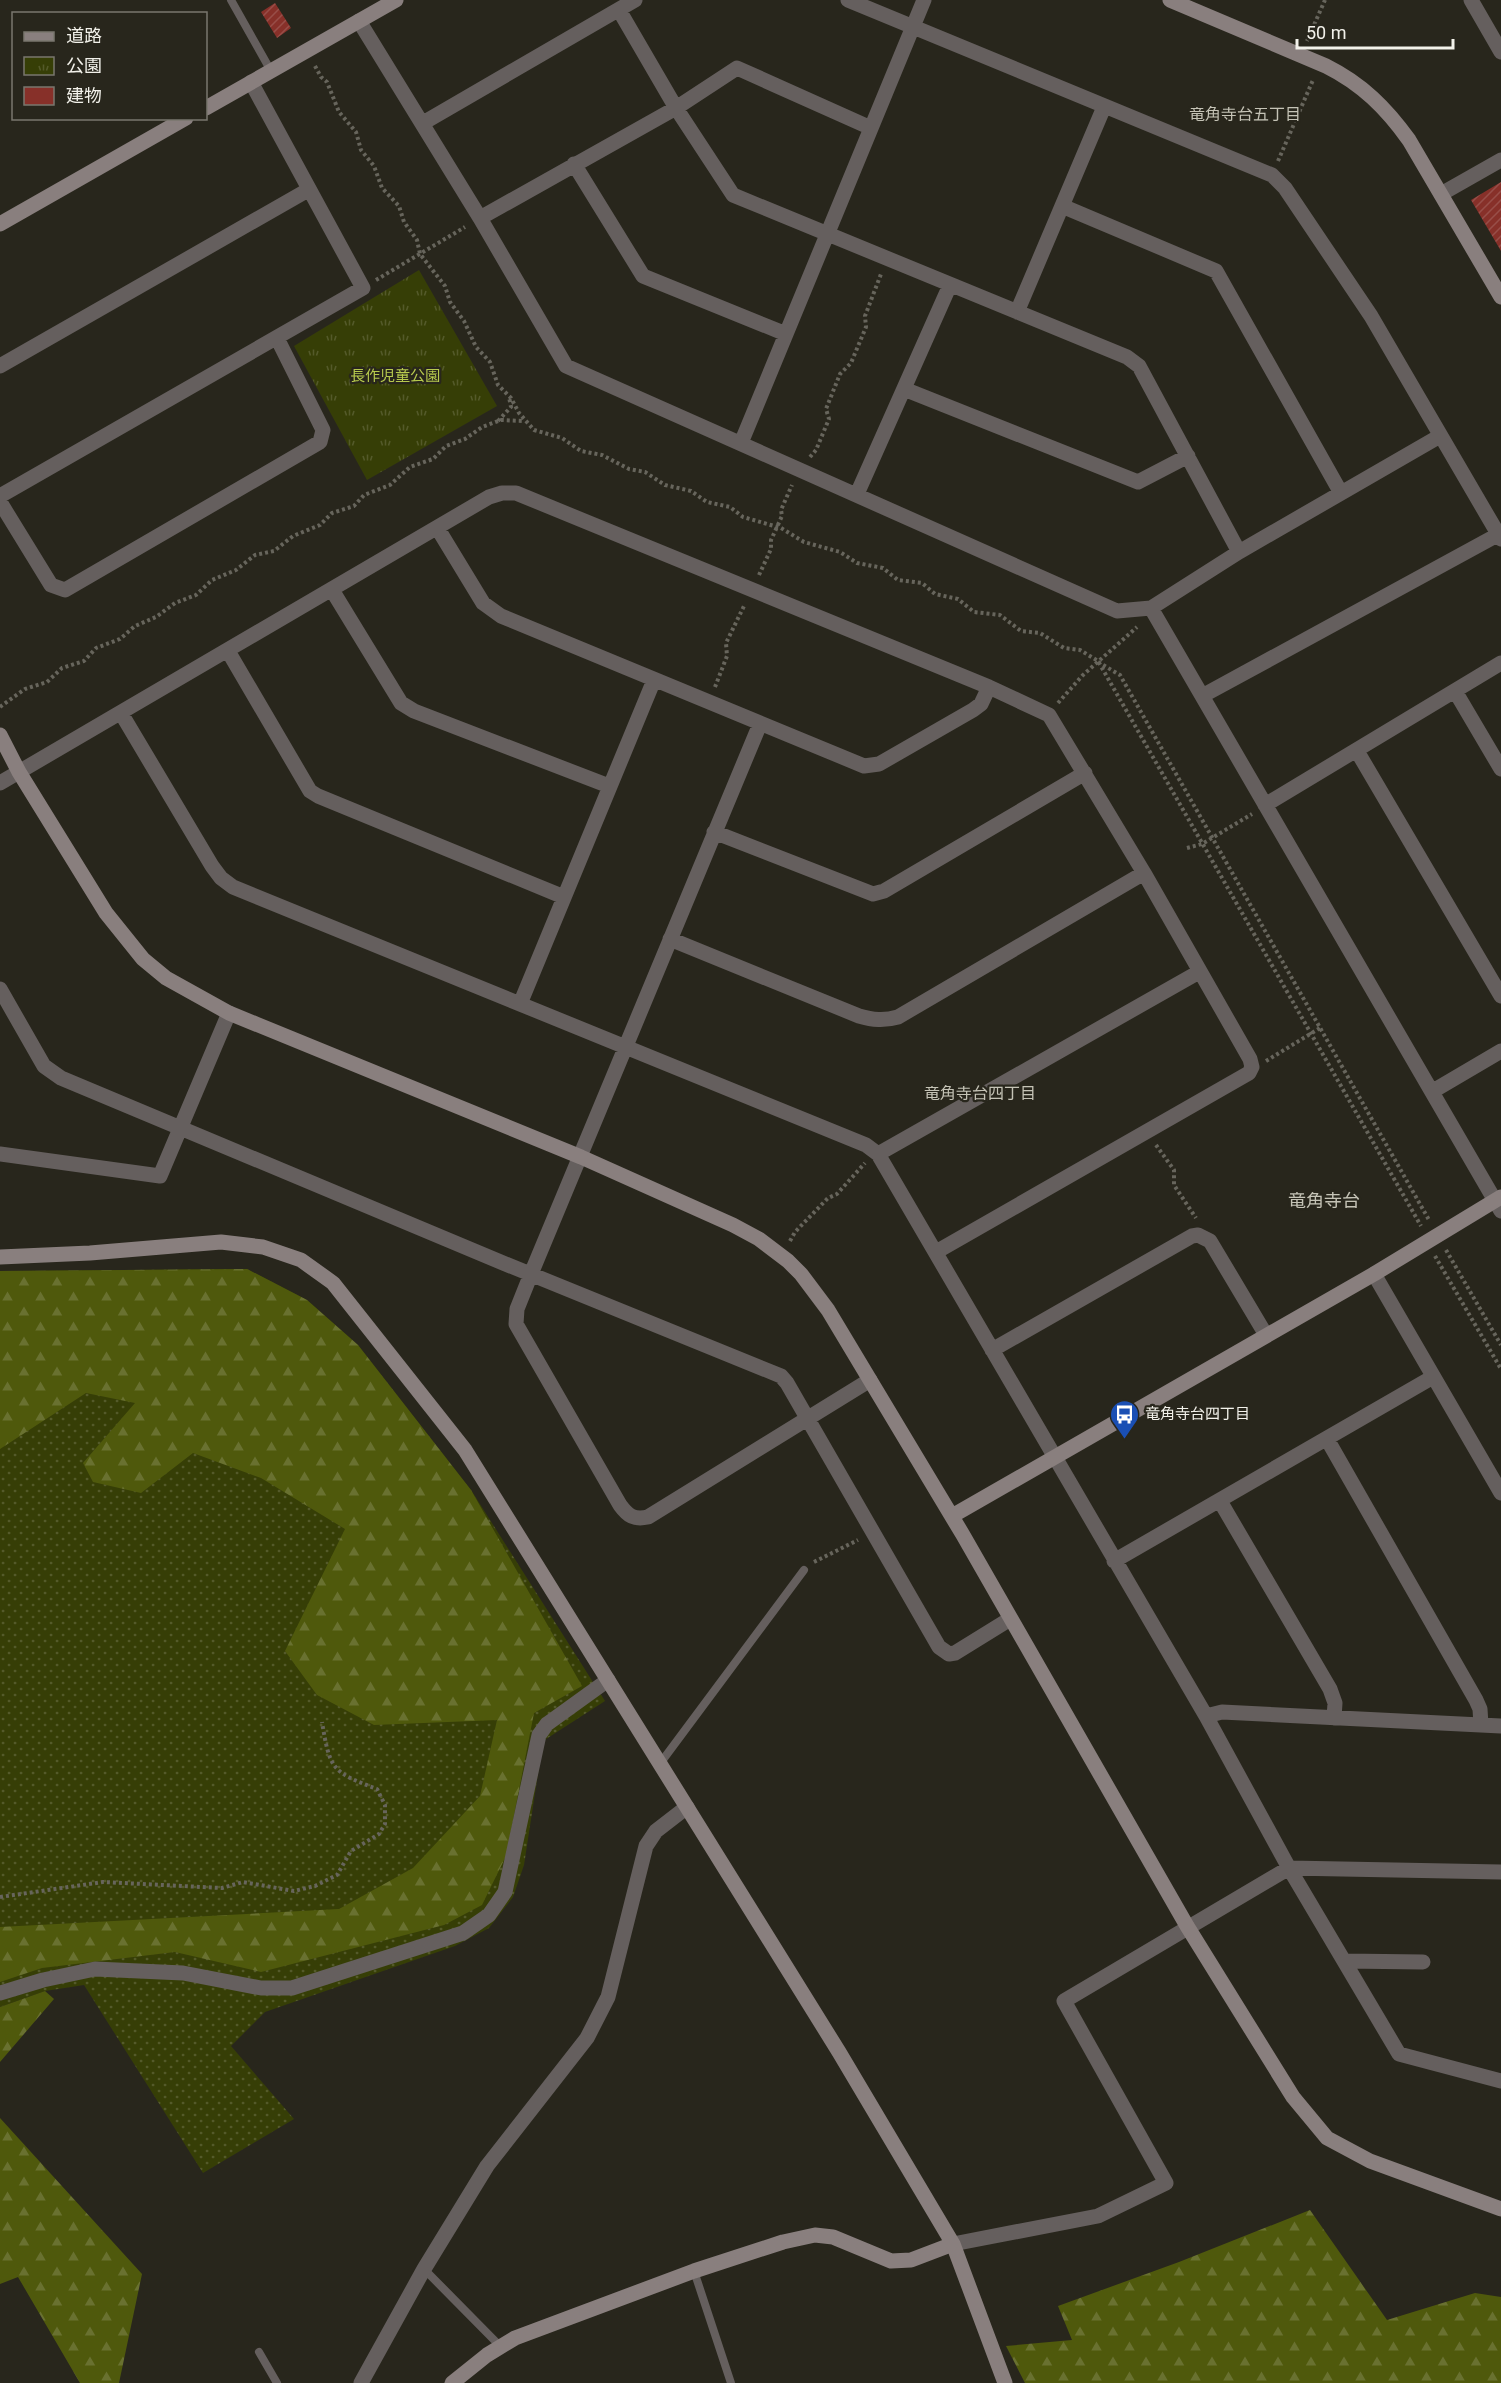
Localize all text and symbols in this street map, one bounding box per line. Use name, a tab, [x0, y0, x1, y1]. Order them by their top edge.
legend	[12, 12, 207, 120]
scale bar	[1297, 12, 1453, 50]
text: 50 m	[1306, 22, 1346, 43]
text: 道路	[66, 25, 102, 46]
text: 公園	[66, 55, 102, 76]
text: 建物	[66, 85, 102, 106]
district label: 竜角寺台五丁目	[1189, 105, 1301, 124]
park label: 長作児童公園	[350, 367, 440, 385]
district label: 竜角寺台四丁目	[924, 1084, 1036, 1103]
district label: 竜角寺台	[1288, 1190, 1360, 1211]
bus stop icon: 竜角寺台四丁目	[1108, 1398, 1140, 1440]
place label: 竜角寺台四丁目	[1145, 1405, 1250, 1423]

